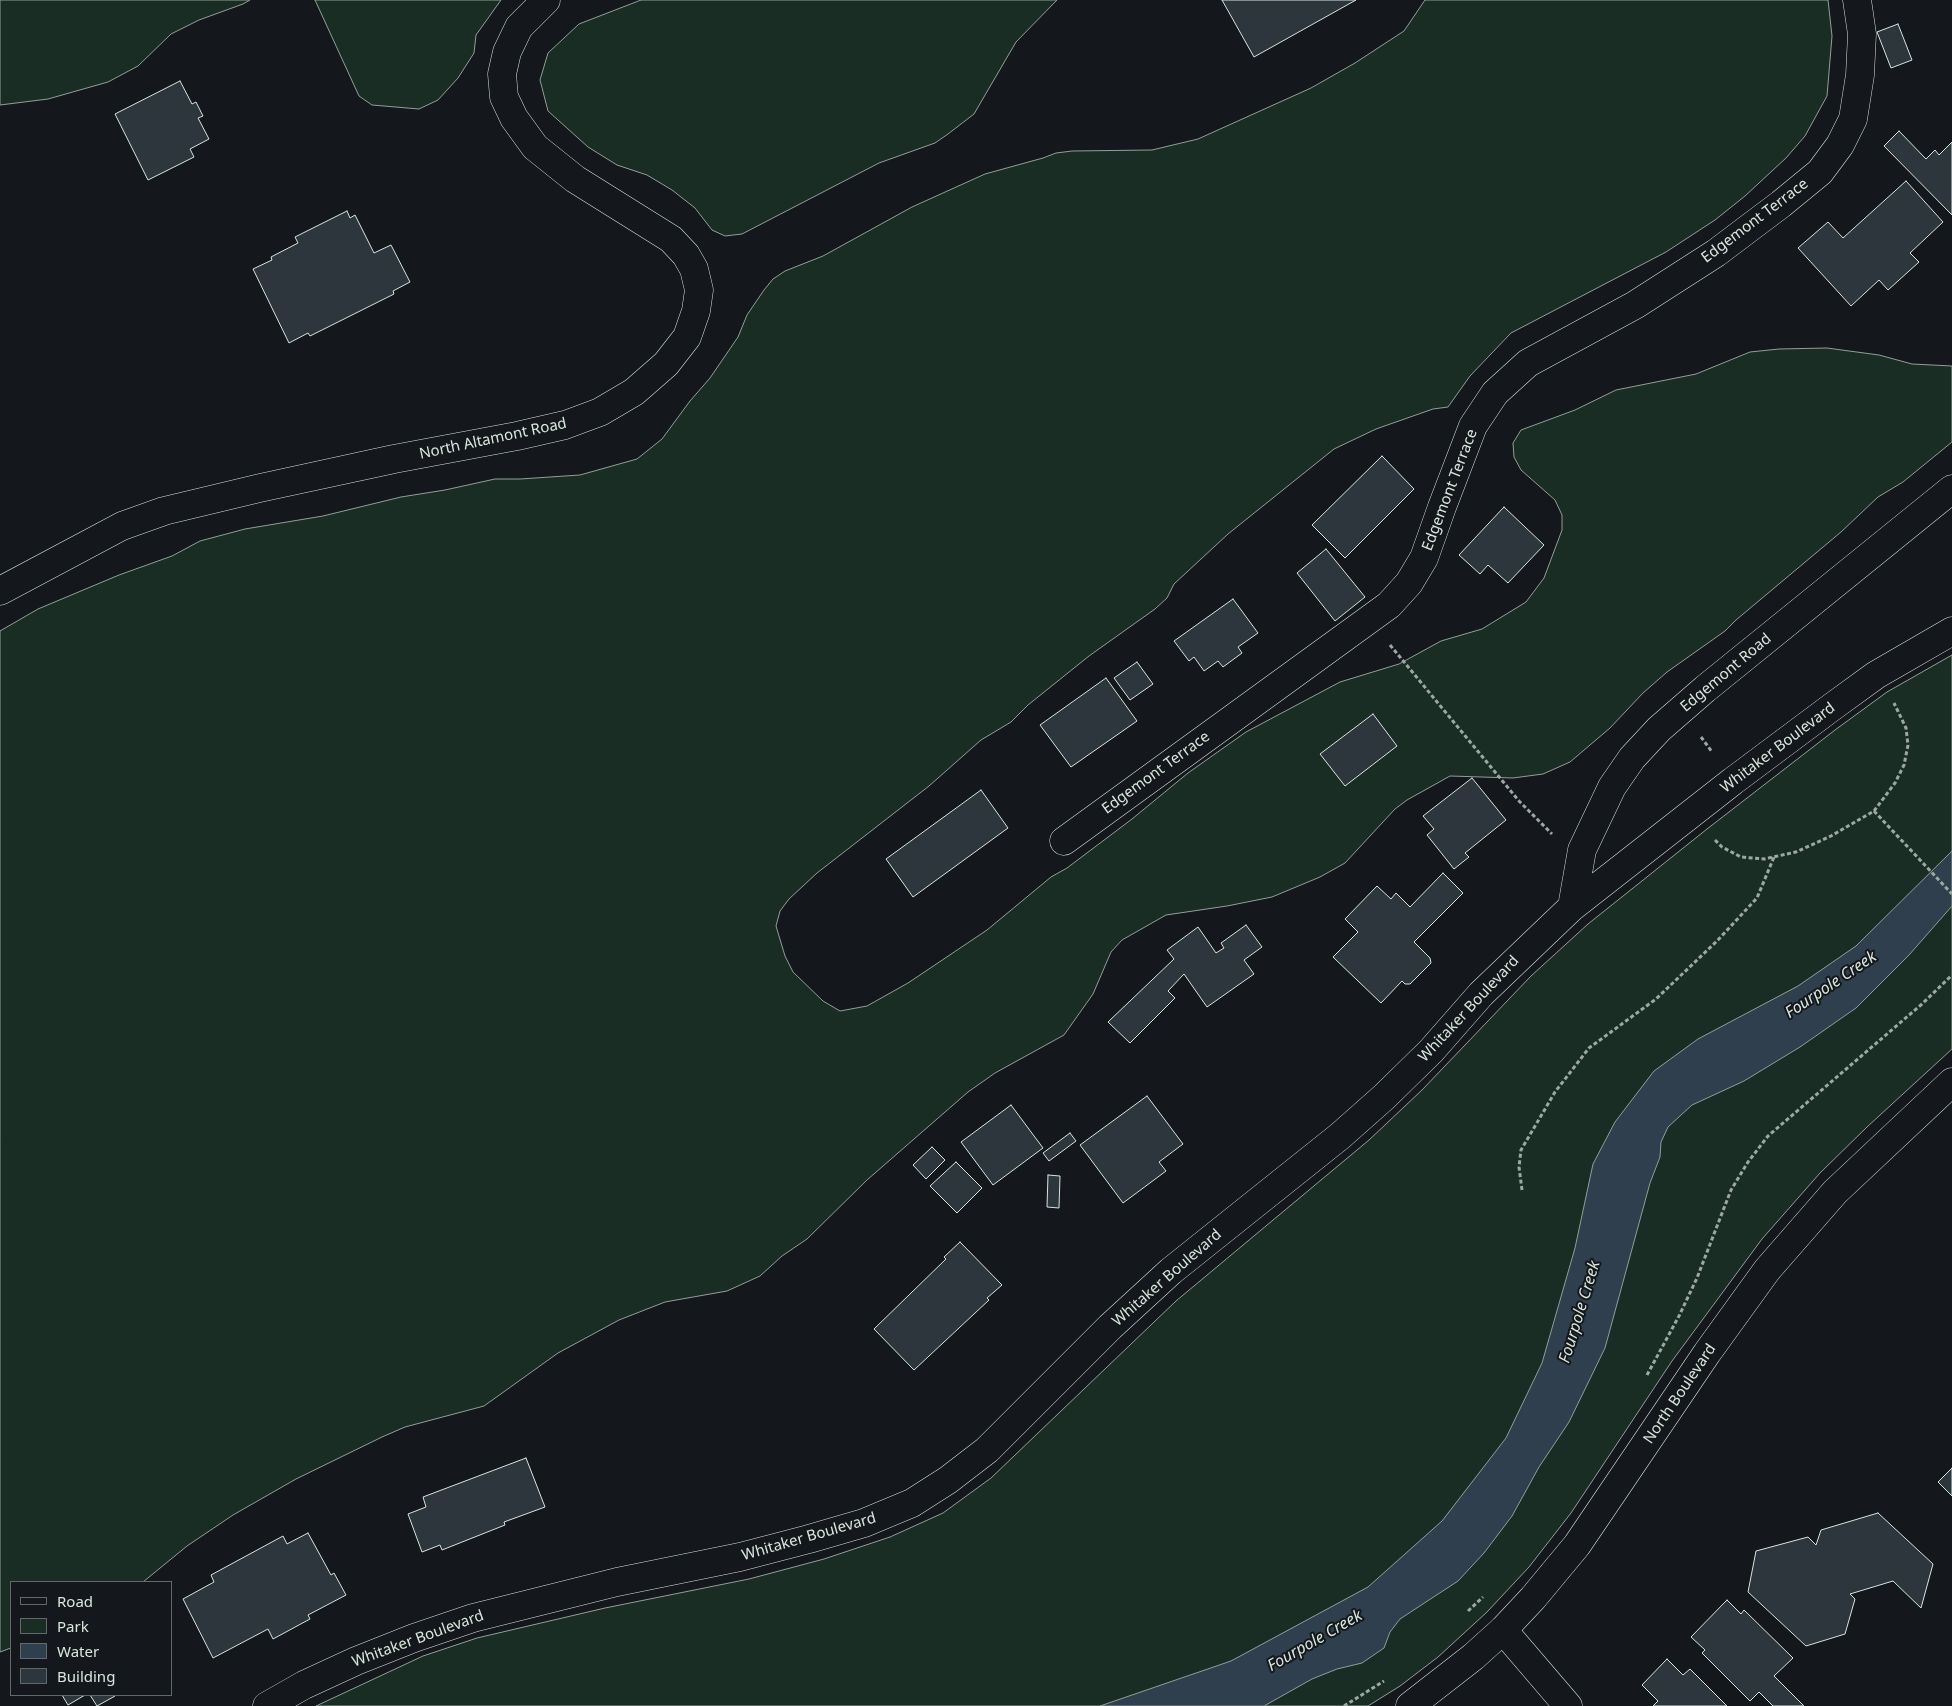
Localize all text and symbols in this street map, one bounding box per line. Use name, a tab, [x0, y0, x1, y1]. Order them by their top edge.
street label: Edgemont Terrace	[1698, 175, 1812, 267]
street label: North Altamont Road	[418, 415, 568, 463]
street label: Edgemont Terrace	[1419, 427, 1481, 553]
street label: Edgemont Road	[1677, 630, 1775, 716]
street label: Whitaker Boulevard	[1717, 699, 1839, 797]
street label: Edgemont Terrace	[1099, 728, 1213, 818]
water label: Fourpole Creek	[1782, 947, 1880, 1023]
street label: Whitaker Boulevard	[1415, 952, 1523, 1066]
street label: Whitaker Boulevard	[1109, 1226, 1225, 1330]
water label: Fourpole Creek	[1555, 1258, 1605, 1366]
street label: North Boulevard	[1640, 1341, 1720, 1447]
street label: Whitaker Boulevard	[740, 1509, 878, 1565]
legend	[10, 1581, 172, 1696]
text: Road	[57, 1591, 93, 1611]
water label: Fourpole Creek	[1264, 1606, 1366, 1676]
street label: Whitaker Boulevard	[350, 1607, 486, 1671]
text: Park	[57, 1616, 89, 1636]
text: Water	[57, 1641, 99, 1661]
text: Building	[57, 1666, 115, 1686]

